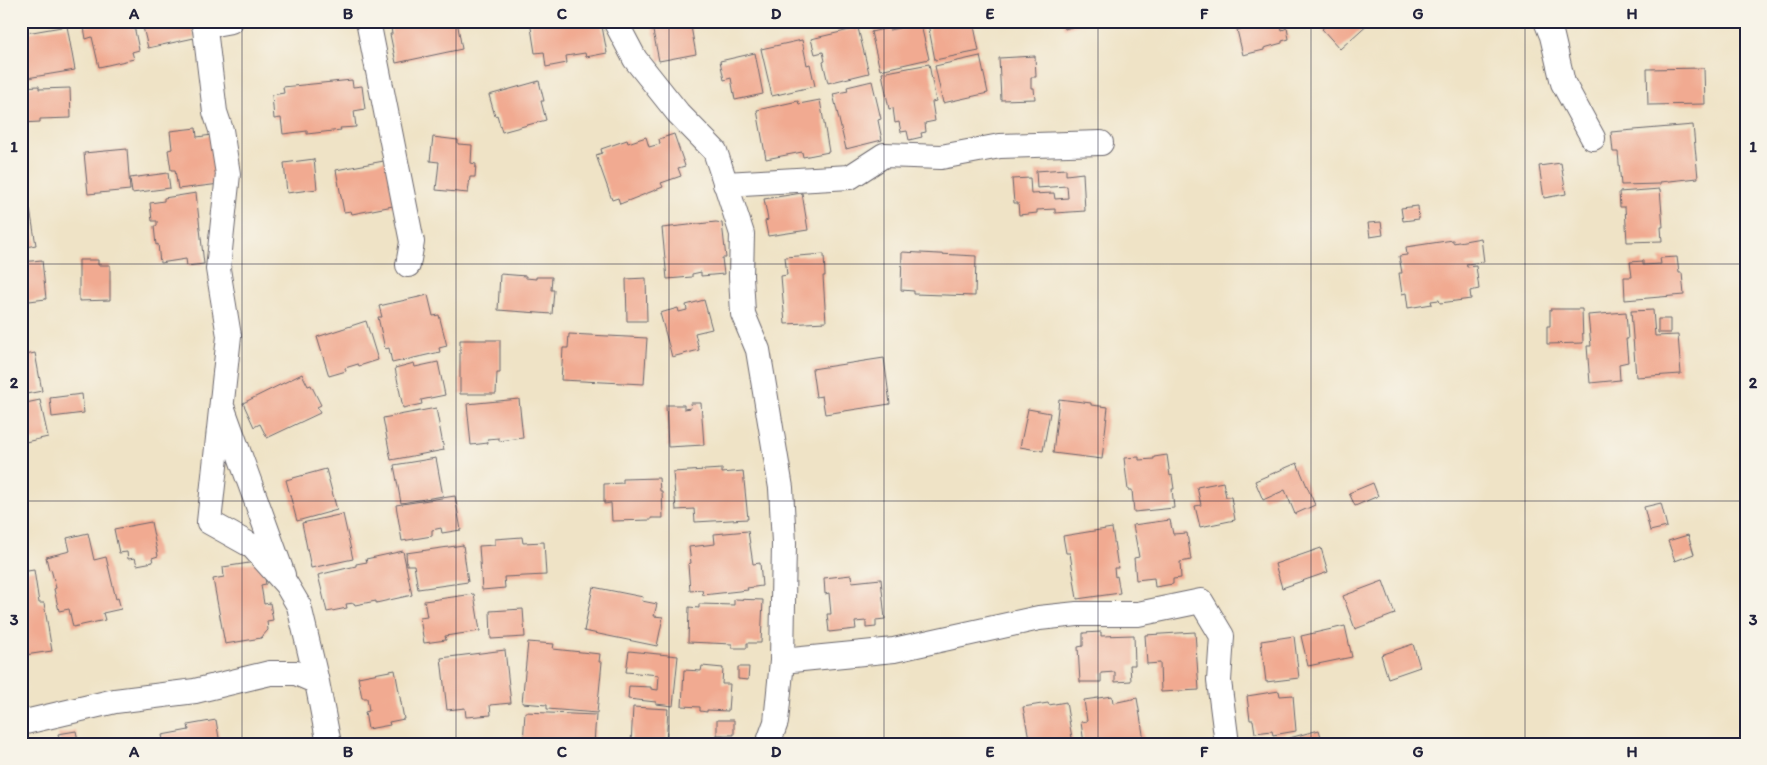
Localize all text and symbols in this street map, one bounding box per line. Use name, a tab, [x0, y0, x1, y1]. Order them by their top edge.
text: A	[128, 4, 140, 23]
text: B	[343, 4, 354, 23]
text: C	[557, 4, 568, 23]
text: D	[771, 4, 782, 23]
text: E	[986, 4, 995, 23]
text: F	[1200, 4, 1209, 23]
text: G	[1412, 4, 1424, 23]
text: H	[1626, 4, 1638, 23]
text: 1	[10, 137, 18, 156]
text: 1	[1749, 137, 1757, 156]
text: 2	[10, 373, 19, 392]
text: 2	[1749, 373, 1758, 392]
text: 3	[10, 610, 19, 629]
text: 3	[1749, 610, 1758, 629]
text: A	[128, 742, 140, 761]
text: B	[343, 742, 354, 761]
text: C	[557, 742, 568, 761]
text: D	[771, 742, 782, 761]
text: E	[986, 742, 995, 761]
text: F	[1200, 742, 1209, 761]
text: G	[1412, 742, 1424, 761]
text: H	[1626, 742, 1638, 761]

